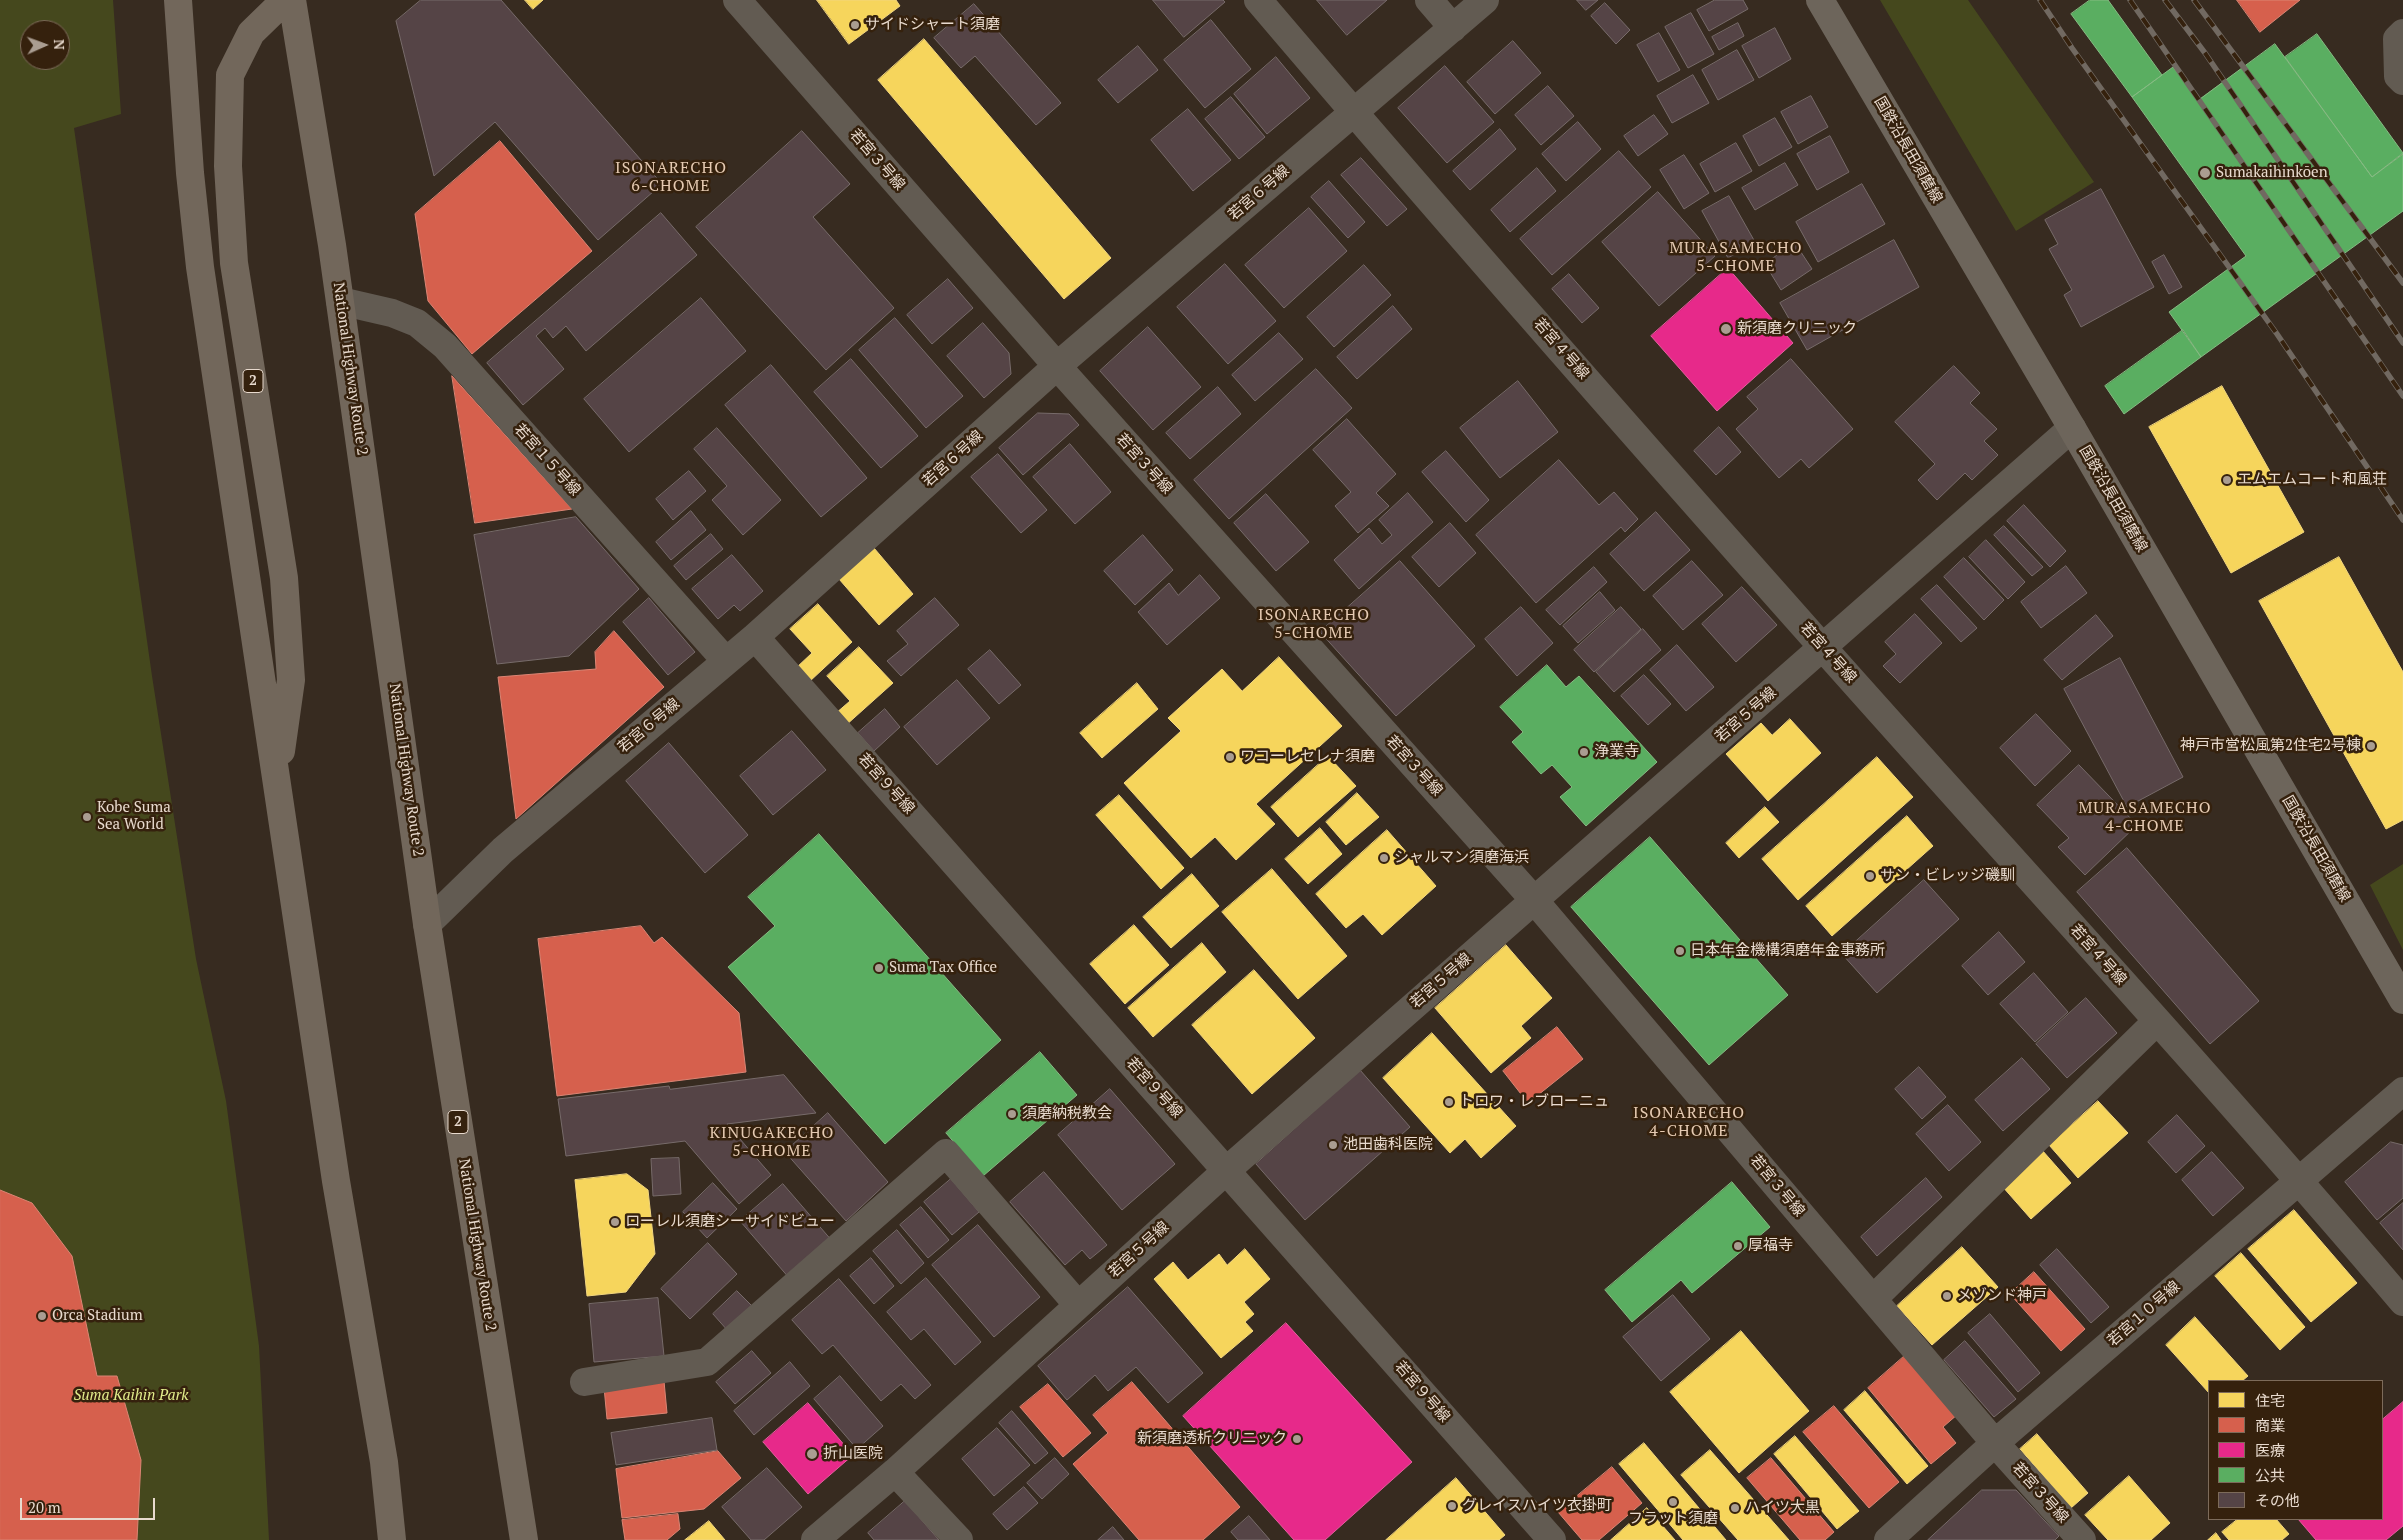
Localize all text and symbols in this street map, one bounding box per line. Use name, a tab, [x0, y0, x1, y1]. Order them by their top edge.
place label: サイドシャート須磨	[865, 16, 1000, 34]
marker: サイドシャート須磨	[849, 19, 861, 31]
north arrow	[20, 20, 70, 70]
text: N	[50, 39, 69, 50]
street label: 国鉄沿長田須磨線	[1870, 94, 1946, 206]
street label: 若宮３号線	[846, 126, 908, 194]
district label: ISONARECHO 6-CHOME	[614, 158, 728, 196]
street label: 若宮６号線	[1225, 162, 1293, 224]
place label: Sumakaihinkōen	[2216, 164, 2328, 182]
marker: Sumakaihinkōen	[2198, 166, 2212, 180]
district label: MURASAMECHO 5-CHOME	[1668, 238, 1804, 276]
street label: National Highway Route 2	[329, 281, 371, 457]
street label: 若宮４号線	[1530, 315, 1592, 383]
place label: 新須磨クリニック	[1737, 320, 1857, 338]
marker: 新須磨クリニック	[1719, 322, 1733, 336]
road number: 2	[243, 370, 263, 392]
street label: 若宮１５号線	[510, 421, 584, 499]
street label: 若宮６号線	[919, 427, 987, 491]
street label: 若宮３号線	[1112, 430, 1176, 498]
street label: 国鉄沿長田須磨線	[2075, 443, 2151, 555]
place label: エムエムコート和風荘	[2237, 471, 2387, 489]
marker: エムエムコート和風荘	[2221, 474, 2233, 486]
district label: ISONARECHO 5-CHOME	[1257, 605, 1371, 643]
street label: 若宮４号線	[1796, 619, 1860, 687]
street label: National Highway Route 2	[385, 682, 427, 858]
street label: 若宮５号線	[1712, 684, 1780, 746]
street label: 若宮６号線	[614, 695, 684, 757]
street label: 若宮３号線	[1382, 732, 1446, 800]
place label: 神戸市営松風第2住宅2号棟	[2180, 737, 2361, 755]
marker: 神戸市営松風第2住宅2号棟	[2365, 740, 2377, 752]
place label: 浄業寺	[1594, 743, 1639, 761]
marker: 浄業寺	[1578, 746, 1590, 758]
place label: ワコーレセレナ須磨	[1240, 748, 1375, 766]
street label: 若宮９号線	[854, 750, 918, 818]
marker: ワコーレセレナ須磨	[1224, 751, 1236, 763]
street label: 国鉄沿長田須磨線	[2278, 793, 2354, 905]
district label: MURASAMECHO 4-CHOME	[2077, 798, 2213, 836]
place label: Kobe Suma Sea World	[97, 799, 171, 834]
marker: Kobe Suma Sea World	[81, 811, 93, 823]
place label: シャルマン須磨海浜	[1394, 849, 1529, 867]
marker: シャルマン須磨海浜	[1378, 852, 1390, 864]
place label: サン・ビレッジ磯馴	[1880, 867, 2015, 885]
marker: サン・ビレッジ磯馴	[1864, 870, 1876, 882]
street label: 若宮４号線	[2066, 921, 2130, 989]
place label: 日本年金機構須磨年金事務所	[1690, 942, 1885, 960]
marker: 日本年金機構須磨年金事務所	[1674, 945, 1686, 957]
street label: 若宮５号線	[1407, 950, 1475, 1012]
place label: Suma Tax Office	[889, 959, 997, 977]
marker: Suma Tax Office	[873, 962, 885, 974]
street label: 若宮９号線	[1122, 1054, 1186, 1122]
place label: トロワ・レブローニュ	[1459, 1093, 1609, 1111]
marker: トロワ・レブローニュ	[1443, 1096, 1455, 1108]
district label: ISONARECHO 4-CHOME	[1632, 1103, 1746, 1141]
place label: 須磨納税教会	[1022, 1105, 1112, 1123]
marker: 須磨納税教会	[1006, 1108, 1018, 1120]
road number: 2	[448, 1110, 468, 1134]
district label: KINUGAKECHO 5-CHOME	[708, 1123, 836, 1161]
place label: 池田歯科医院	[1343, 1136, 1433, 1154]
marker: 池田歯科医院	[1327, 1139, 1339, 1151]
street label: 若宮３号線	[1746, 1151, 1808, 1221]
street label: National Highway Route 2	[454, 1157, 500, 1333]
place label: ローレル須磨シーサイドビュー	[625, 1213, 835, 1231]
marker: ローレル須磨シーサイドビュー	[609, 1216, 621, 1228]
street label: 若宮５号線	[1105, 1218, 1173, 1282]
place label: 厚福寺	[1748, 1237, 1793, 1255]
marker: 厚福寺	[1732, 1240, 1744, 1252]
street label: 若宮１０号線	[2104, 1278, 2184, 1350]
place label: メゾンド神戸	[1957, 1287, 2047, 1305]
marker: メゾンド神戸	[1941, 1290, 1953, 1302]
place label: Orca Stadium	[52, 1307, 143, 1325]
marker: Orca Stadium	[36, 1310, 48, 1322]
street label: 若宮９号線	[1391, 1358, 1453, 1426]
legend	[2208, 1380, 2383, 1520]
park label: Suma Kaihin Park	[74, 1387, 188, 1405]
text: 住宅	[2255, 1390, 2285, 1410]
text: 商業	[2255, 1415, 2285, 1435]
place label: 新須磨透析クリニック	[1137, 1430, 1287, 1448]
marker: 新須磨透析クリニック	[1291, 1433, 1303, 1445]
text: 医療	[2255, 1440, 2285, 1460]
place label: 折山医院	[823, 1445, 883, 1463]
marker: 折山医院	[805, 1447, 819, 1461]
street label: 若宮３号線	[2008, 1459, 2072, 1527]
text: 公共	[2255, 1465, 2285, 1485]
scale bar	[22, 1488, 158, 1520]
text: その他	[2255, 1490, 2300, 1510]
marker: フラット須磨	[1667, 1496, 1679, 1508]
text: 20 m	[28, 1497, 61, 1517]
place label: グレイスハイツ衣掛町	[1462, 1497, 1612, 1515]
place label: ハイツ大黒	[1745, 1499, 1820, 1517]
marker: グレイスハイツ衣掛町	[1446, 1500, 1458, 1512]
marker: ハイツ大黒	[1729, 1502, 1741, 1514]
place label: フラット須磨	[1628, 1510, 1718, 1528]

